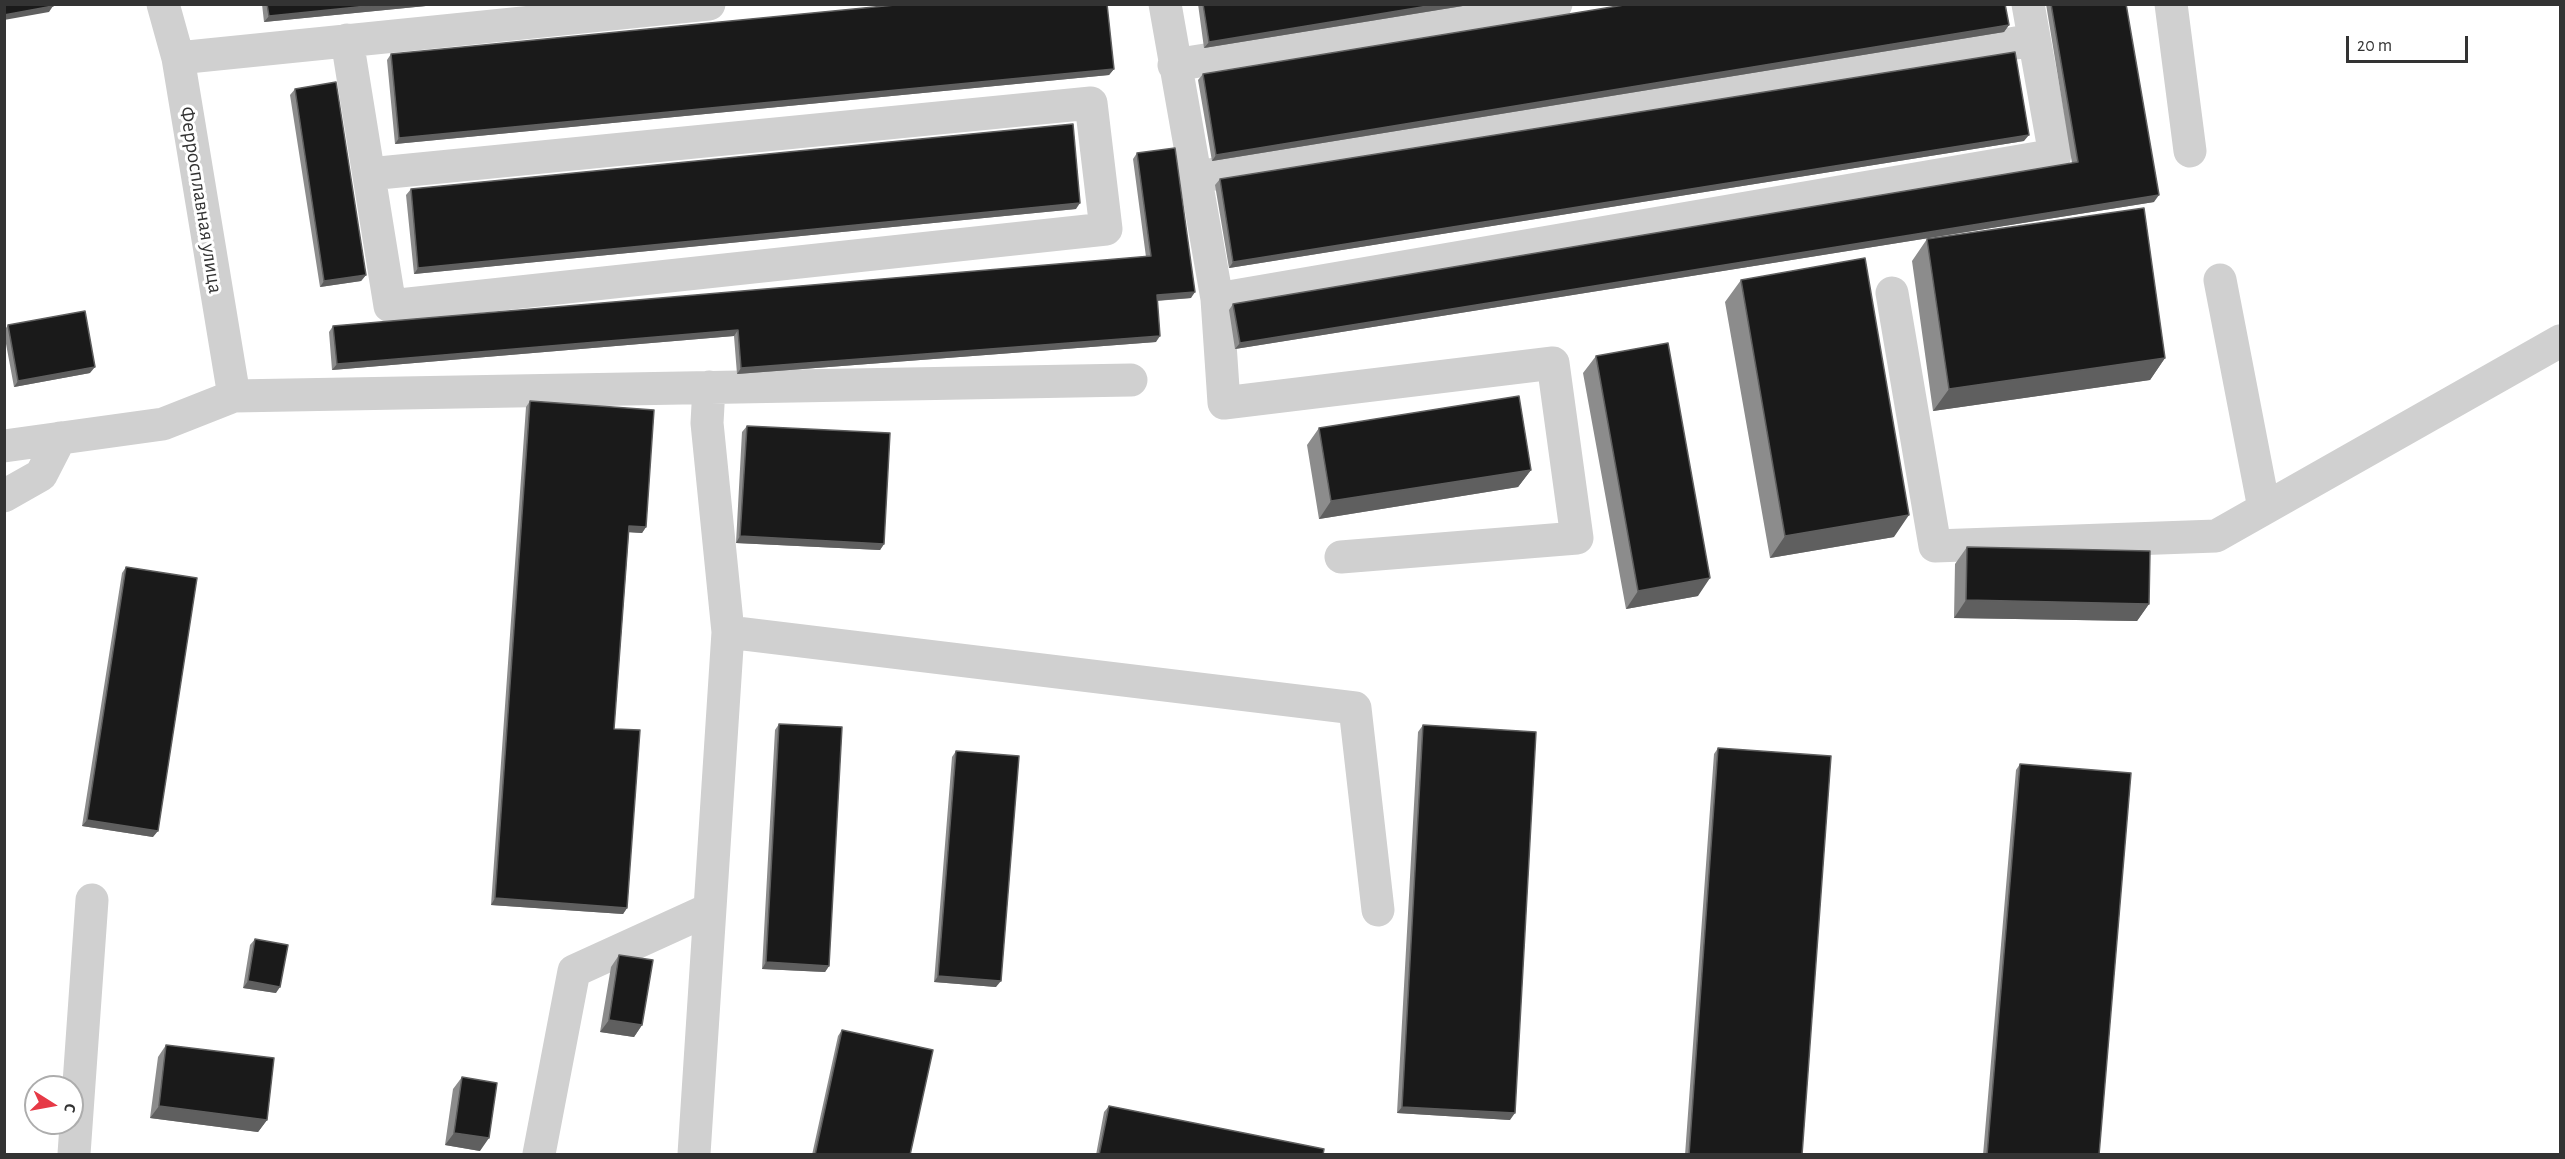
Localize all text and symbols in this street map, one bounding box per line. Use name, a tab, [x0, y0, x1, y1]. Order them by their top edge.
scale bar	[2349, 24, 2470, 62]
text: 20 m	[2357, 37, 2392, 55]
street label: Ферросплавная улица	[174, 105, 228, 295]
north arrow	[24, 1075, 84, 1135]
text: С	[61, 1102, 78, 1114]

